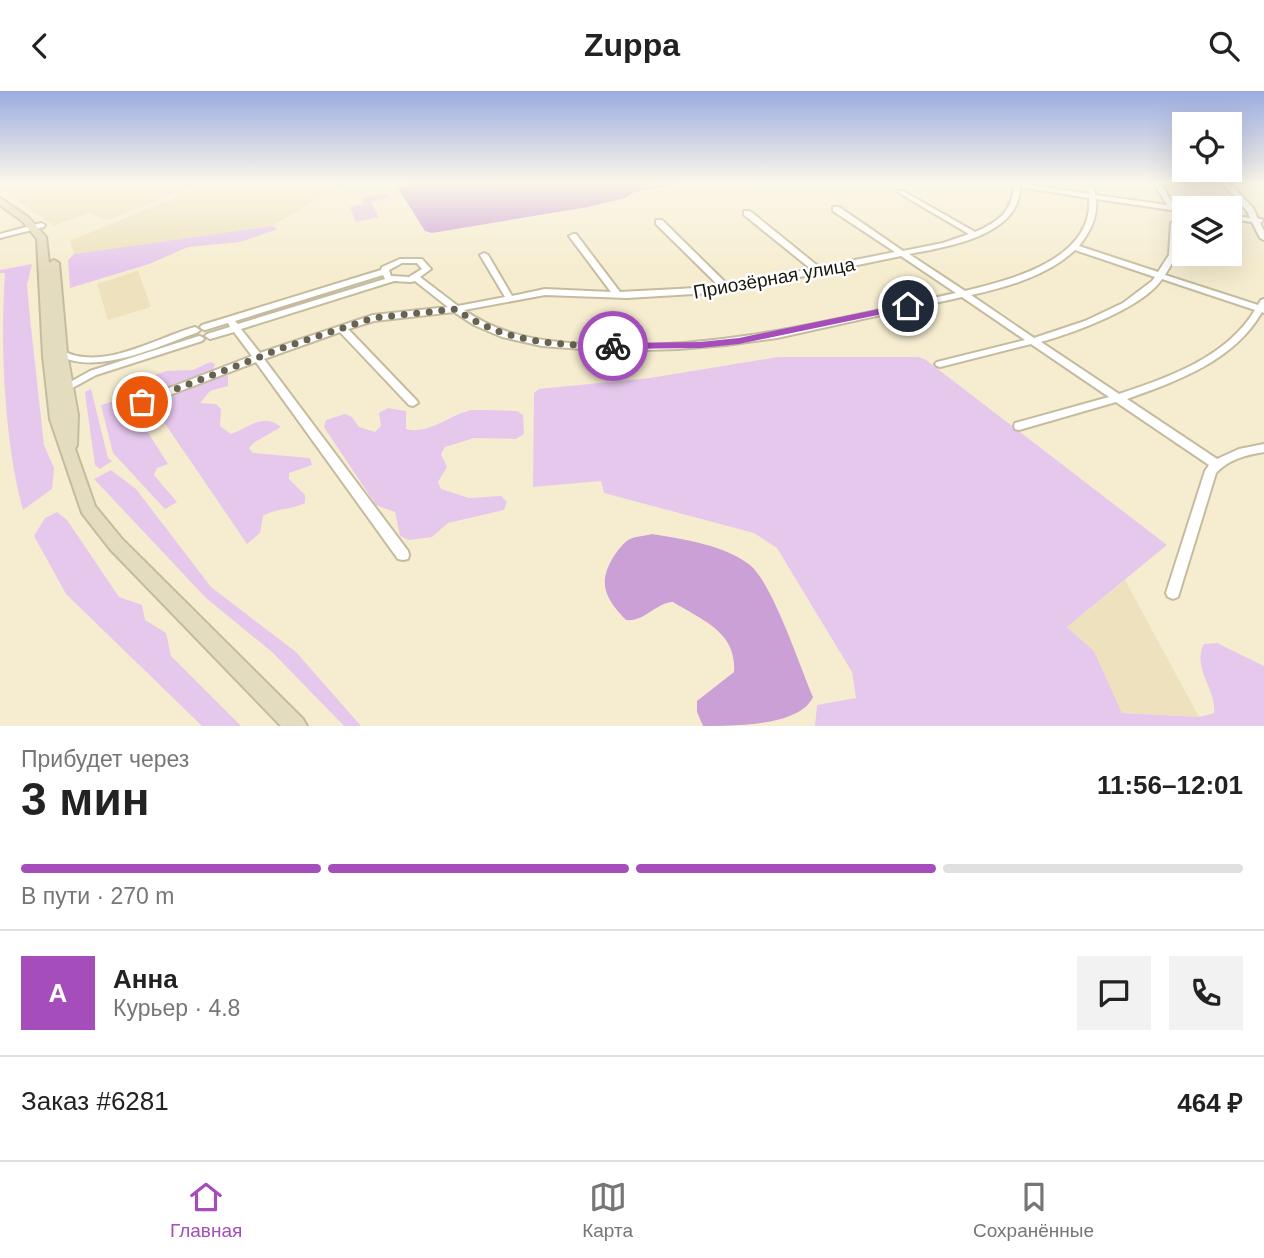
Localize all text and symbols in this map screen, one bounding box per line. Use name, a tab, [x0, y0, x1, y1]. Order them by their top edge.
icon: back	[21, 27, 59, 65]
text: Zuppa	[584, 27, 680, 63]
icon: search	[1205, 27, 1243, 65]
map controls	[1172, 112, 1242, 266]
button: locate	[1172, 112, 1242, 182]
button: layers	[1172, 196, 1242, 266]
street label: Приозёрная улица	[691, 253, 857, 303]
pin	[878, 276, 938, 336]
icon: home	[889, 287, 927, 325]
courier	[578, 311, 648, 381]
icon: bike	[594, 327, 632, 365]
pin	[112, 372, 172, 432]
icon: bag	[123, 383, 161, 421]
text: Прибудет через	[21, 746, 189, 772]
text: 11:56–12:01	[1097, 770, 1243, 800]
text: 3 мин	[21, 773, 149, 825]
text: В пути · 270 m	[21, 883, 174, 909]
button: chat	[1077, 956, 1151, 1030]
button: phone	[1169, 956, 1243, 1030]
text: Анна	[113, 964, 178, 994]
text: А	[49, 978, 67, 1008]
text: Курьер · 4.8	[113, 995, 240, 1021]
text: Заказ #6281	[21, 1086, 169, 1116]
text: 464 ₽	[1177, 1088, 1243, 1118]
tab: Главная	[170, 1178, 242, 1242]
tab: Карта	[582, 1178, 633, 1242]
tab: Сохранённые	[973, 1178, 1094, 1242]

